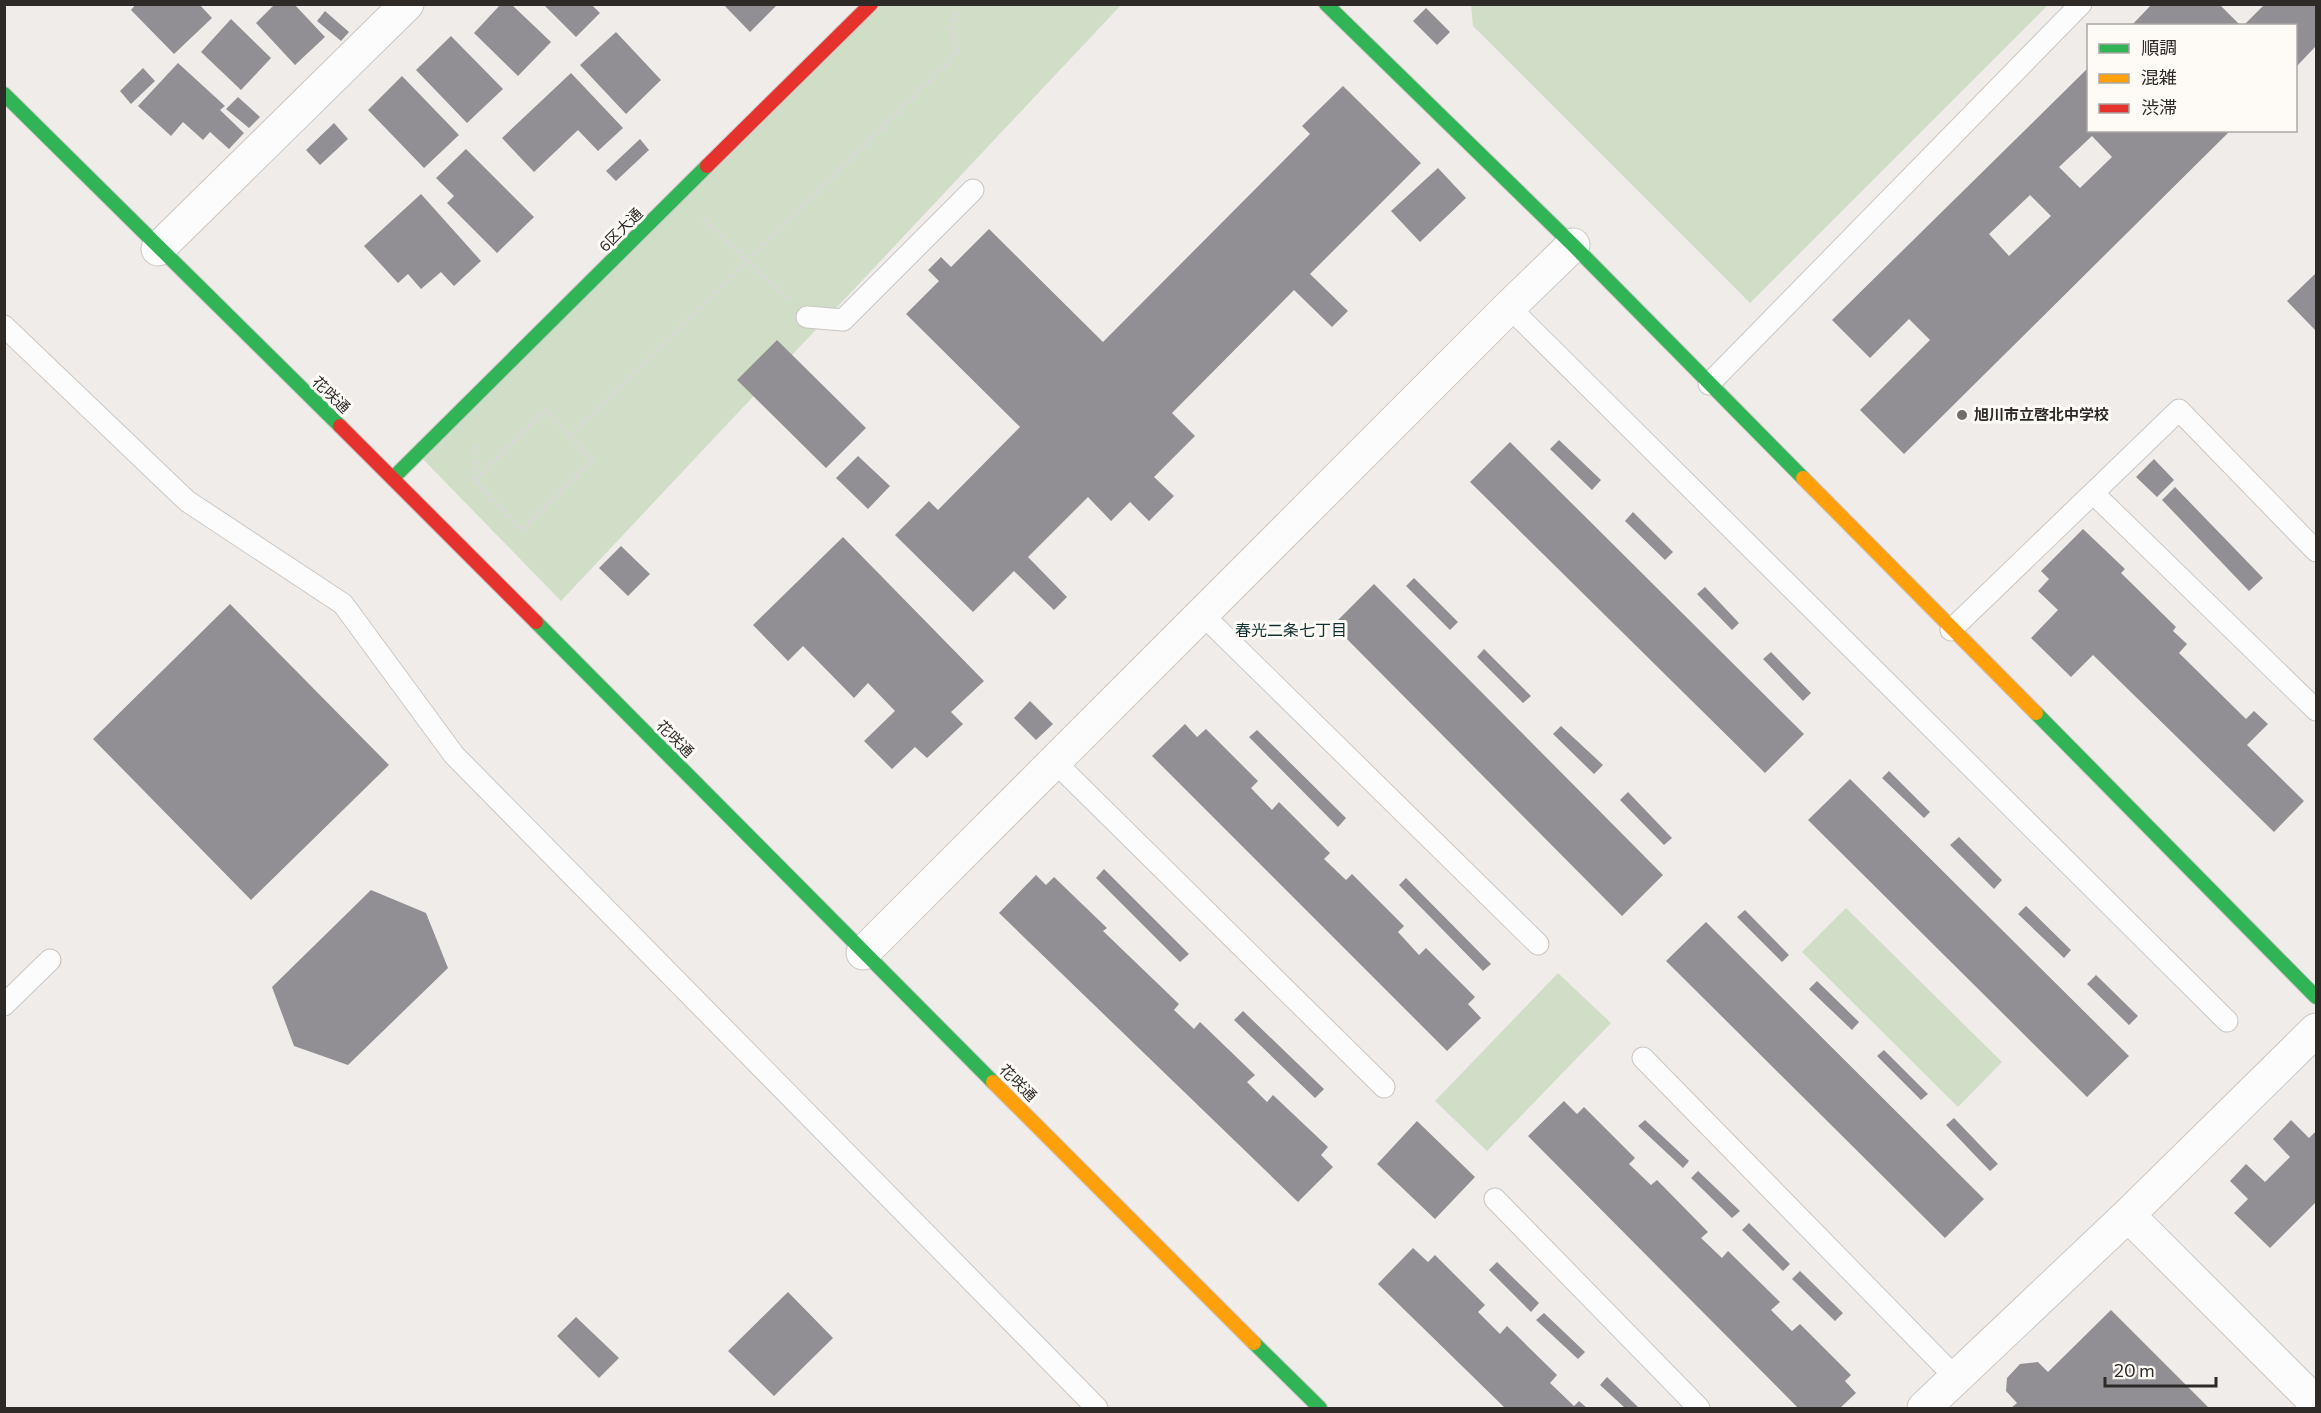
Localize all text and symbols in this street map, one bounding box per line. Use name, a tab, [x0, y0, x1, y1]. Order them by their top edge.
legend	[2087, 24, 2297, 132]
text: 順調	[2141, 36, 2177, 58]
text: 混雑	[2141, 66, 2177, 88]
text: 渋滞	[2141, 96, 2177, 118]
street label: 6区大通	[595, 204, 646, 255]
street label: 花咲通	[309, 372, 354, 416]
place label: 旭川市立啓北中学校	[1974, 405, 2109, 423]
marker: 旭川市立啓北中学校	[1955, 408, 1969, 422]
district label: 春光二条七丁目	[1235, 620, 1347, 639]
street label: 花咲通	[653, 716, 698, 761]
street label: 花咲通	[996, 1060, 1041, 1105]
scale bar	[2105, 1350, 2216, 1388]
text: 20 m	[2114, 1359, 2155, 1381]

